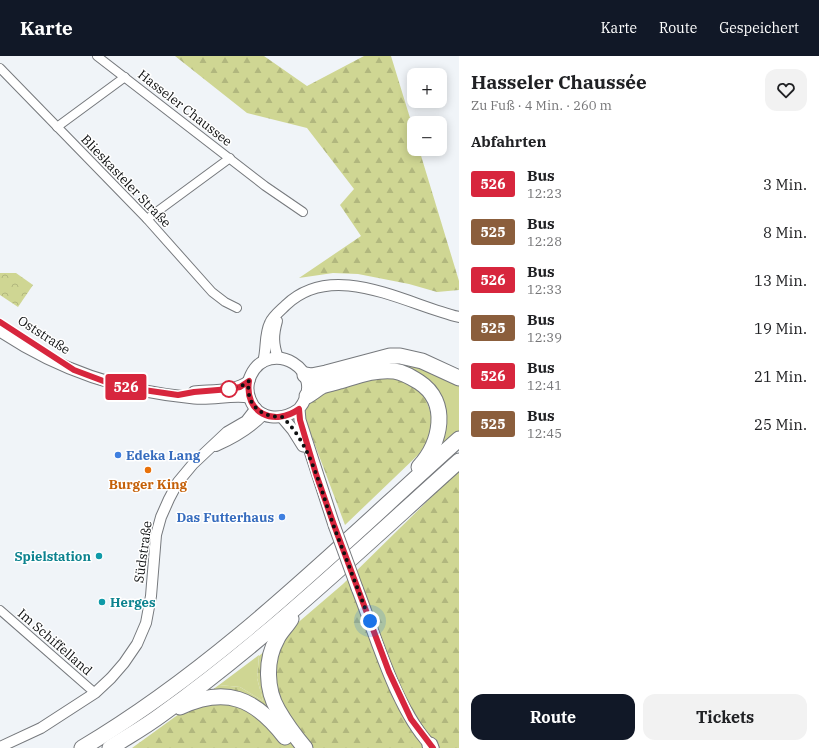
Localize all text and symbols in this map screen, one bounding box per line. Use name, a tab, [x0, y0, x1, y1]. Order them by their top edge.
text: Karte	[20, 16, 73, 40]
text: Karte	[601, 19, 637, 37]
text: Route	[659, 19, 697, 37]
text: Gespeichert	[719, 19, 799, 37]
street label: Hasseler Chaussee	[135, 66, 235, 150]
map controls	[407, 68, 447, 156]
button: +	[407, 68, 447, 108]
button: heart	[765, 69, 807, 111]
text: Hasseler Chaussée	[471, 70, 647, 94]
text: Zu Fuß · 4 Min. · 260 m	[471, 97, 612, 114]
button: −	[407, 116, 447, 156]
street label: Blieskasteler Straße	[77, 131, 175, 231]
text: Abfahrten	[471, 132, 546, 151]
text: Bus	[527, 166, 555, 185]
text: 526	[480, 175, 506, 193]
text: 3 Min.	[763, 175, 807, 194]
text: 12:23	[527, 185, 562, 202]
text: Bus	[527, 214, 555, 233]
text: 525	[480, 223, 506, 241]
text: 8 Min.	[763, 223, 807, 242]
text: 12:28	[527, 233, 562, 250]
text: Bus	[527, 262, 555, 281]
text: 526	[480, 271, 506, 289]
text: 13 Min.	[754, 271, 807, 290]
text: 12:33	[527, 281, 562, 298]
text: Bus	[527, 310, 555, 329]
street label: Oststraße	[15, 312, 73, 358]
text: 525	[480, 319, 506, 337]
text: 19 Min.	[754, 319, 807, 338]
text: 12:39	[527, 329, 562, 346]
text: Bus	[527, 358, 555, 377]
text: 526	[480, 367, 506, 385]
text: 21 Min.	[754, 367, 807, 386]
line badge: 526	[103, 374, 149, 400]
text: 12:41	[527, 377, 562, 394]
text: 526	[113, 378, 139, 396]
unlabelled marker	[220, 380, 238, 398]
text: Bus	[527, 406, 555, 425]
text: 525	[480, 415, 506, 433]
text: 25 Min.	[754, 415, 807, 434]
text: 12:45	[527, 425, 562, 442]
place label: Edeka Lang	[126, 447, 201, 464]
marker: Edeka Lang	[113, 450, 123, 460]
marker: Burger King	[143, 465, 153, 475]
place label: Burger King	[109, 476, 188, 493]
place label: Das Futterhaus	[176, 509, 274, 526]
marker: Das Futterhaus	[277, 512, 287, 522]
street label: Südstraße	[130, 520, 156, 584]
place label: Spielstation	[14, 548, 91, 565]
marker: Spielstation	[94, 551, 104, 561]
place label: Herges	[110, 594, 156, 611]
marker: Herges	[97, 597, 107, 607]
street label: Im Schiffelland	[14, 605, 96, 679]
your location	[360, 611, 380, 631]
button: Route	[471, 694, 635, 740]
button: Tickets	[643, 694, 807, 740]

